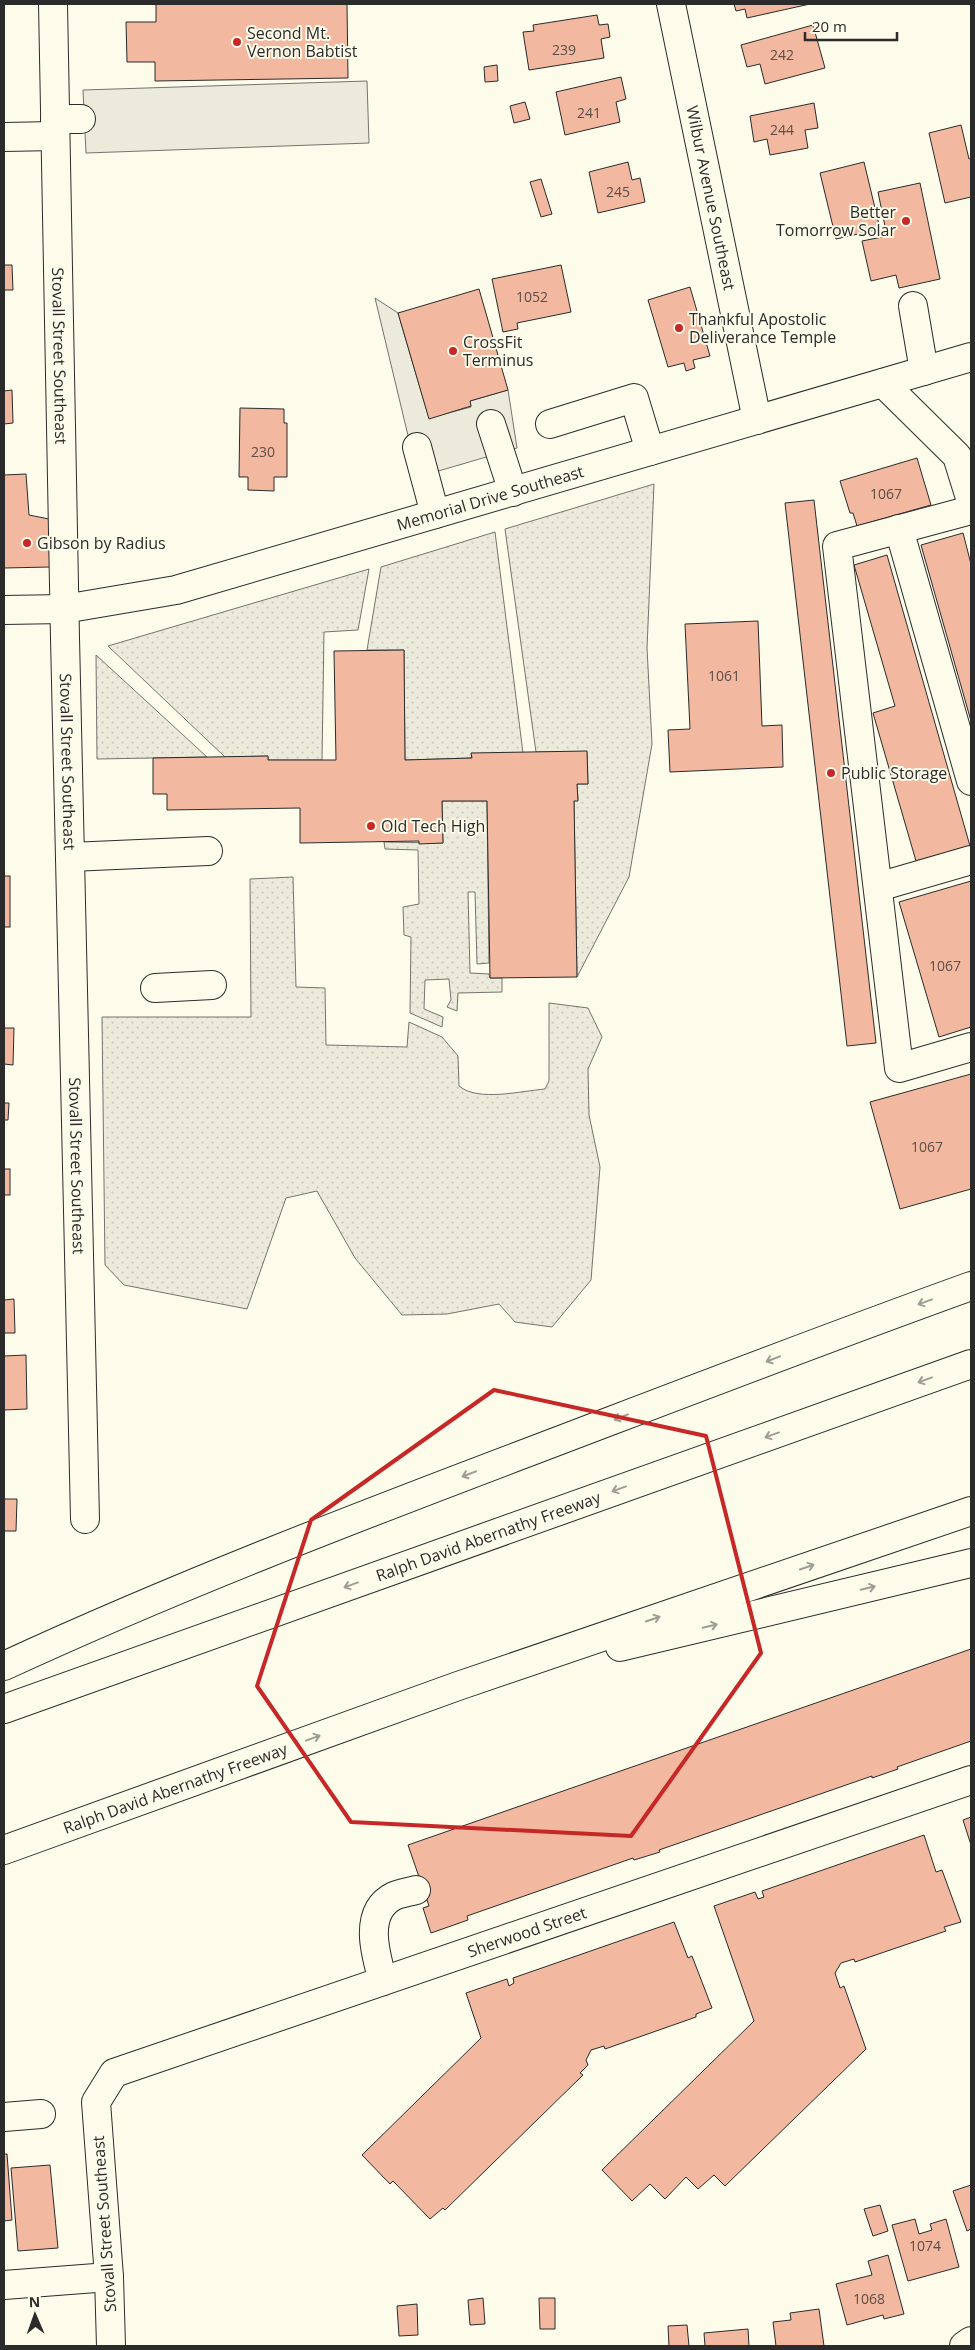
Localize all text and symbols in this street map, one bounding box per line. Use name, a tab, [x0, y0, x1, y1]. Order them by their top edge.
scale bar	[805, 10, 898, 42]
text: 20 m	[812, 16, 847, 36]
place label: Second Mt. Vernon Babtist	[247, 22, 358, 62]
marker: Second Mt. Vernon Babtist	[231, 36, 243, 48]
house number: 239	[552, 40, 576, 59]
house number: 242	[770, 45, 794, 64]
house number: 241	[577, 103, 601, 122]
street label: Wilbur Avenue Southeast	[681, 104, 741, 292]
house number: 244	[770, 120, 794, 139]
house number: 245	[606, 182, 630, 201]
place label: Better Tomorrow Solar	[776, 201, 896, 241]
marker: Better Tomorrow Solar	[900, 215, 912, 227]
street label: Stovall Street Southeast	[47, 267, 72, 445]
house number: 1052	[516, 287, 548, 306]
place label: Thankful Apostolic Deliverance Temple	[689, 308, 836, 348]
marker: Thankful Apostolic Deliverance Temple	[673, 322, 685, 334]
place label: CrossFit Terminus	[463, 331, 533, 371]
marker: CrossFit Terminus	[447, 345, 459, 357]
house number: 230	[251, 442, 275, 461]
street label: Memorial Drive Southeast	[394, 460, 587, 536]
house number: 1067	[870, 484, 902, 503]
place label: Gibson by Radius	[37, 532, 166, 554]
marker: Gibson by Radius	[21, 537, 33, 549]
house number: 1061	[708, 666, 740, 685]
street label: Stovall Street Southeast	[55, 673, 81, 851]
place label: Public Storage	[841, 762, 947, 784]
marker: Public Storage	[825, 767, 837, 779]
place label: Old Tech High	[381, 815, 485, 837]
marker: Old Tech High	[365, 820, 377, 832]
house number: 1067	[929, 956, 961, 975]
street label: Stovall Street Southeast	[64, 1077, 90, 1255]
house number: 1067	[911, 1137, 943, 1156]
one-way arrow	[918, 1298, 934, 1307]
one-way arrow	[766, 1354, 781, 1364]
one-way arrow	[918, 1376, 934, 1385]
one-way arrow	[614, 1412, 629, 1422]
one-way arrow	[765, 1431, 781, 1440]
one-way arrow	[462, 1471, 477, 1480]
one-way arrow	[612, 1485, 628, 1495]
street label: Ralph David Abernathy Freeway	[373, 1486, 604, 1586]
one-way arrow	[799, 1562, 814, 1571]
one-way arrow	[344, 1581, 359, 1590]
one-way arrow	[859, 1583, 875, 1592]
one-way arrow	[645, 1614, 661, 1624]
one-way arrow	[701, 1621, 717, 1630]
one-way arrow	[305, 1733, 320, 1742]
street label: Ralph David Abernathy Freeway	[60, 1737, 291, 1839]
street label: Sherwood Street	[464, 1901, 590, 1962]
street label: Stovall Street Southeast	[87, 2135, 121, 2313]
house number: 1074	[909, 2236, 941, 2255]
house number: 1068	[853, 2289, 885, 2308]
north arrow	[10, 2290, 60, 2340]
text: N	[29, 2292, 41, 2311]

